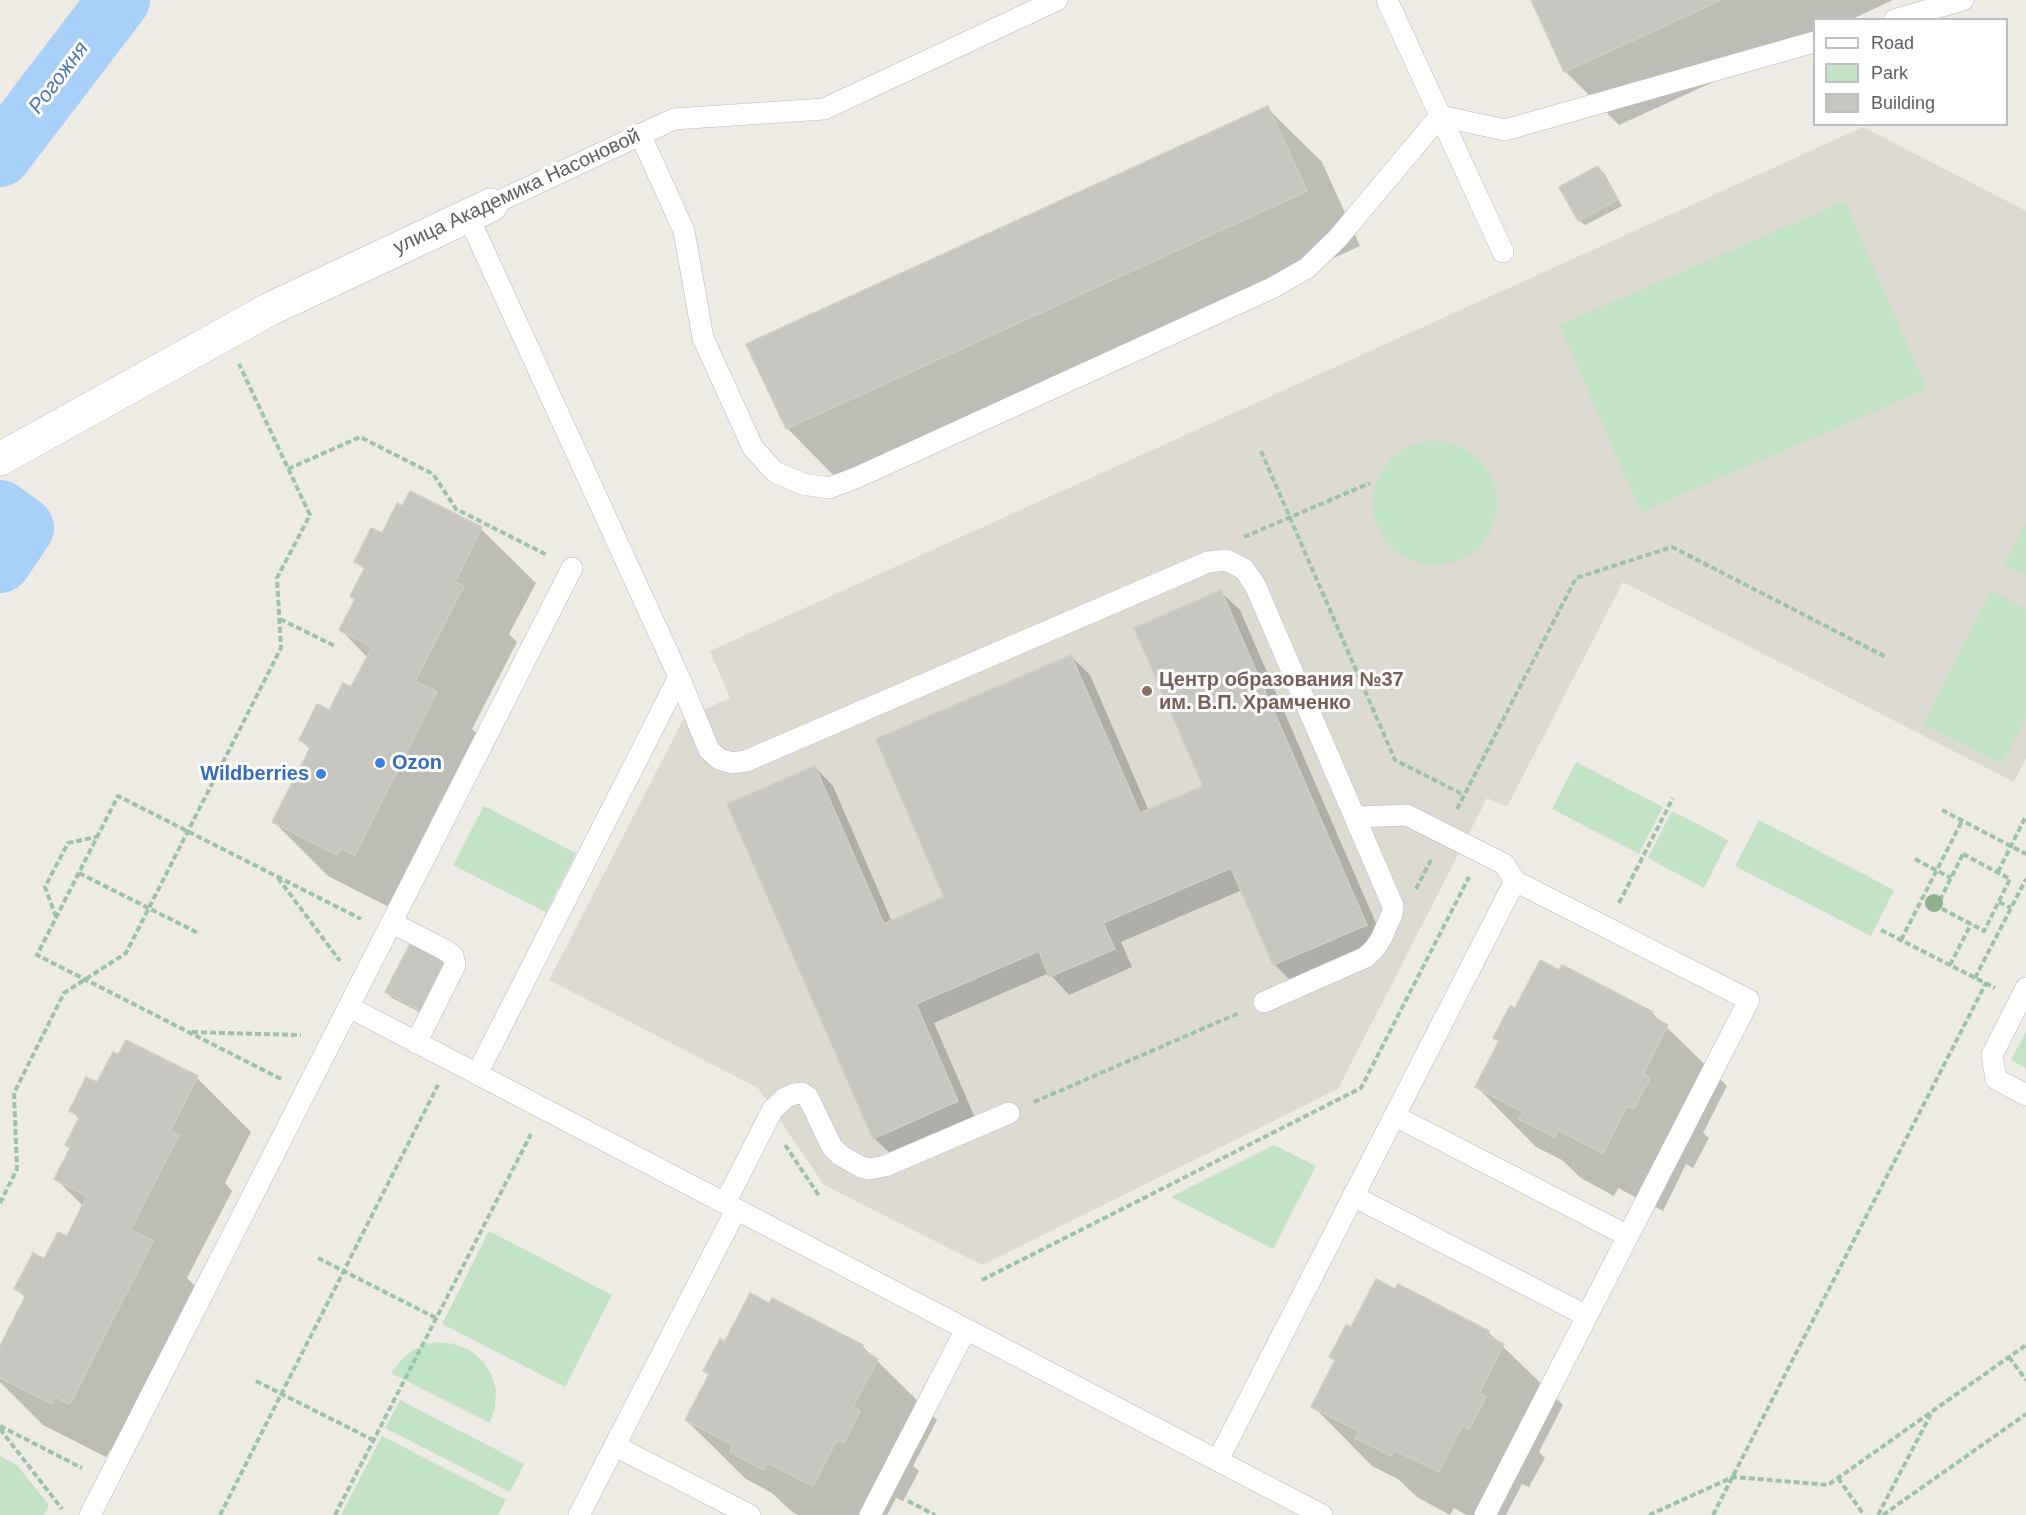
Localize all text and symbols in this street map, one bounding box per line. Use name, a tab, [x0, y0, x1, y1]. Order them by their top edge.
legend	[1813, 18, 2008, 126]
text: Road	[1871, 33, 1914, 53]
water label: Рогожня	[24, 37, 94, 119]
text: Park	[1871, 63, 1908, 83]
text: Building	[1871, 93, 1935, 113]
street label: улица Академика Насоновой	[390, 124, 644, 260]
place label: Центр образования №37 им. В.П. Храмченко	[1159, 668, 1404, 715]
marker: Центр образования №37 им. В.П. Храмченко	[1140, 684, 1154, 698]
place label: Ozon	[392, 751, 442, 775]
marker: Ozon	[373, 756, 387, 770]
place label: Wildberries	[200, 762, 309, 786]
marker: Wildberries	[314, 767, 328, 781]

